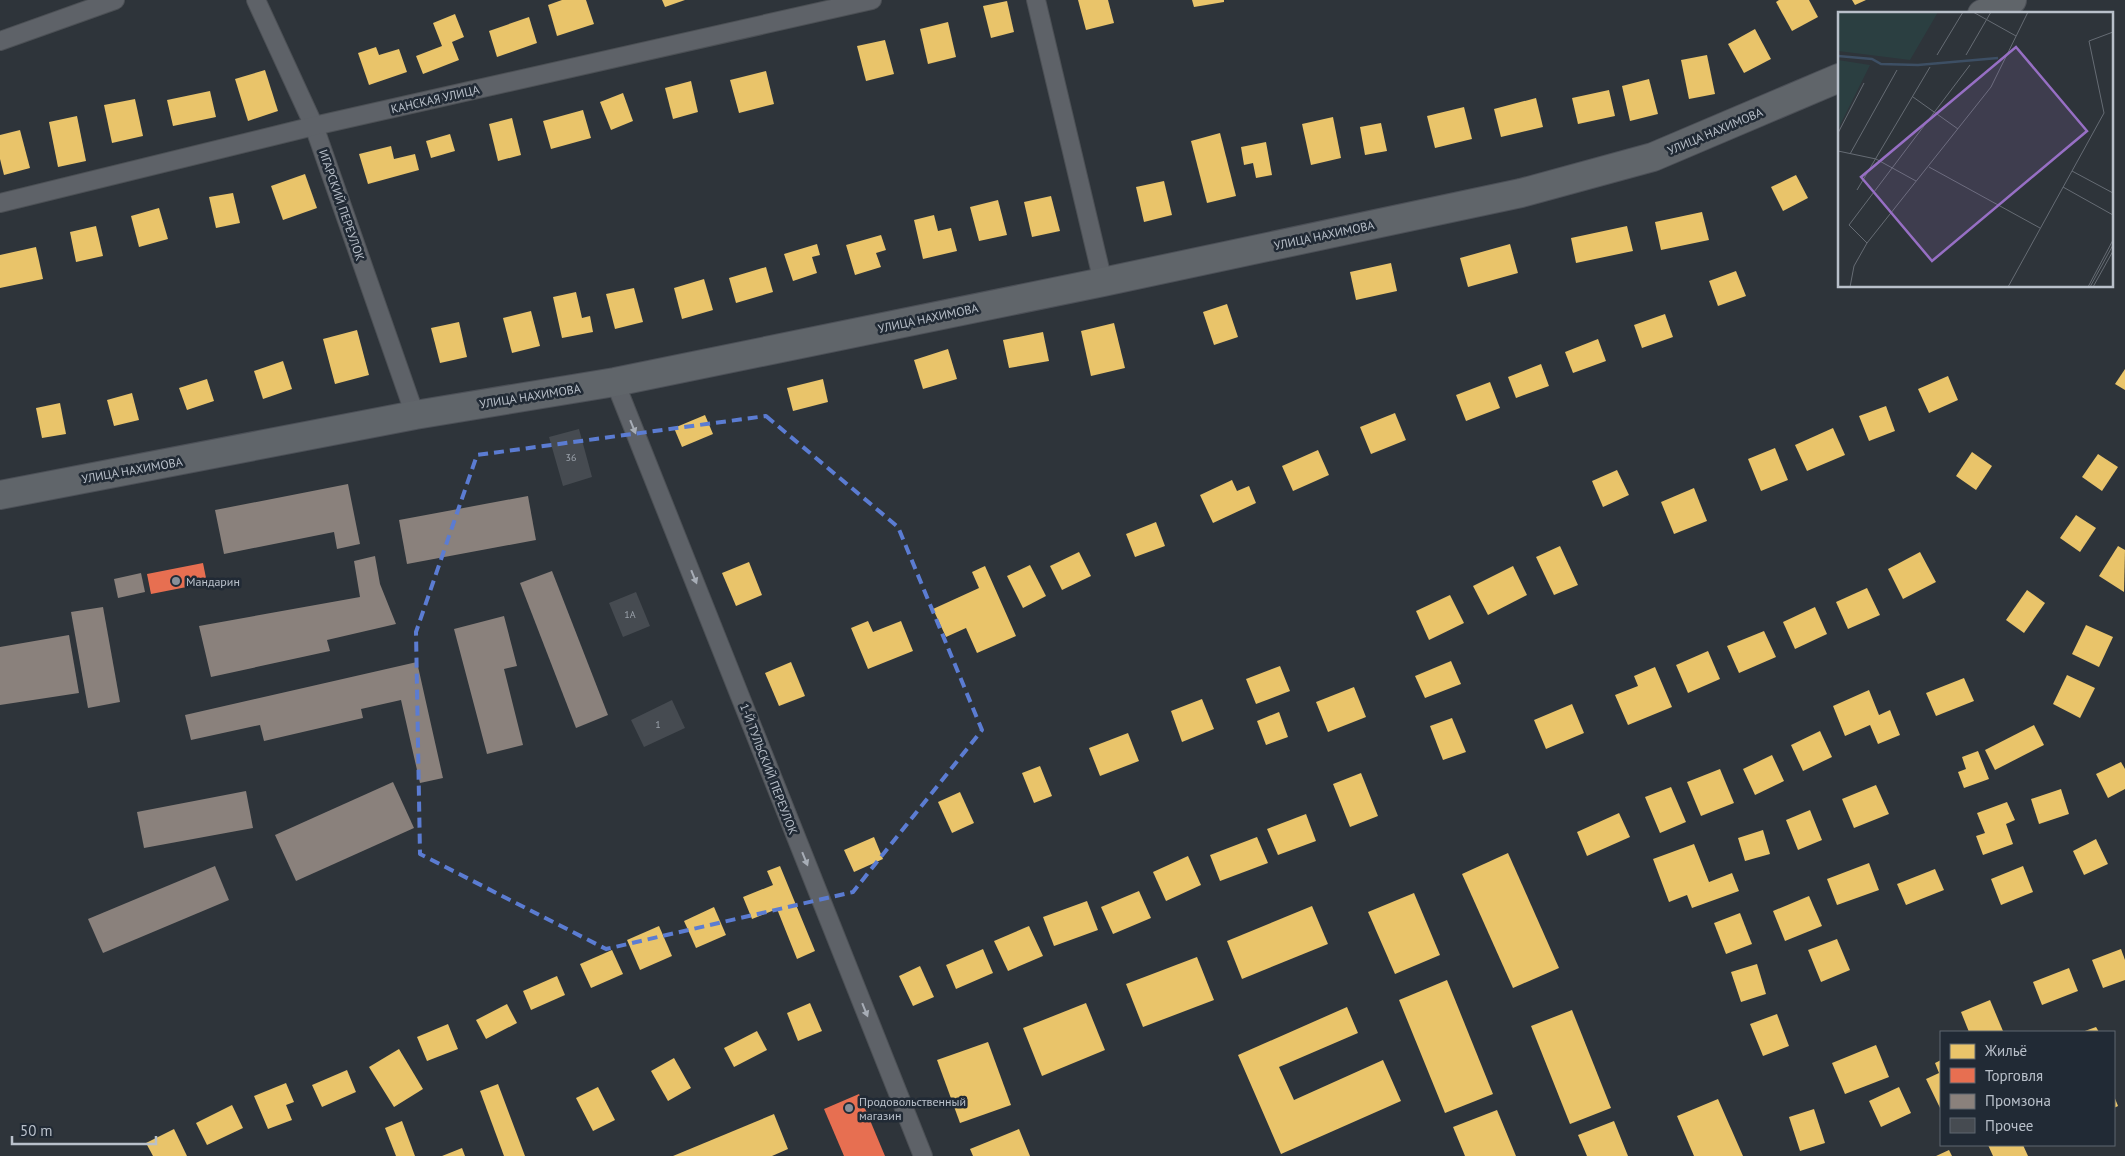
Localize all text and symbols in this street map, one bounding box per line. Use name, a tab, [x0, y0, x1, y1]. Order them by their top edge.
inset map	[1838, 12, 2112, 288]
street label: КАНСКАЯ УЛИЦА	[389, 82, 481, 116]
street label: УЛИЦА НАХИМОВА	[1665, 104, 1765, 158]
street label: ИГАРСКИЙ ПЕРЕУЛОК	[316, 147, 368, 263]
street label: УЛИЦА НАХИМОВА	[1272, 217, 1376, 253]
street label: УЛИЦА НАХИМОВА	[876, 300, 980, 336]
street label: УЛИЦА НАХИМОВА	[478, 381, 582, 411]
one-way arrow	[629, 420, 637, 435]
house number: 36	[566, 451, 576, 464]
street label: УЛИЦА НАХИМОВА	[80, 454, 184, 486]
one-way arrow	[691, 570, 698, 585]
place label: Мандарин	[186, 574, 240, 589]
marker: Мандарин	[170, 575, 182, 587]
house number: 1А	[624, 608, 636, 621]
street label: 1-Й ТУЛЬСКИЙ ПЕРЕУЛОК	[737, 701, 801, 837]
house number: 1	[655, 718, 661, 731]
one-way arrow	[801, 852, 809, 867]
one-way arrow	[861, 1003, 869, 1018]
legend	[1940, 1031, 2115, 1146]
text: Жильё	[1984, 1041, 2027, 1060]
text: Торговля	[1985, 1066, 2043, 1085]
text: Промзона	[1985, 1091, 2051, 1110]
place label: Продовольственный магазин	[859, 1094, 966, 1123]
marker: Продовольственный магазин	[843, 1102, 855, 1114]
scale bar	[12, 1114, 156, 1146]
text: Прочее	[1985, 1116, 2033, 1135]
text: 50 m	[20, 1121, 53, 1140]

